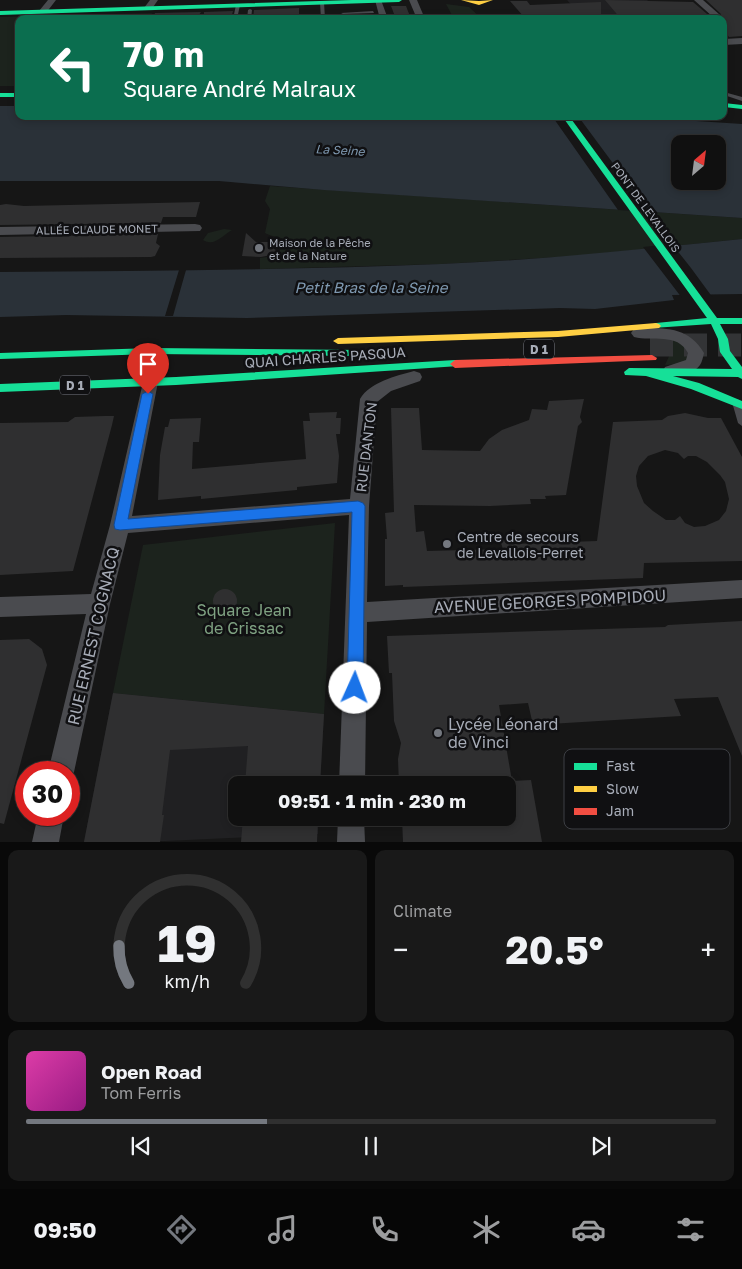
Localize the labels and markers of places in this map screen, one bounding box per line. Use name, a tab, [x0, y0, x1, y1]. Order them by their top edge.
place label: Maison de la Pêche et de la Nature	[269, 236, 371, 262]
marker: Maison de la Pêche et de la Nature	[253, 242, 265, 254]
pin	[127, 343, 169, 394]
place label: Centre de secours de Levallois-Perret	[457, 528, 584, 561]
marker: Centre de secours de Levallois-Perret	[441, 538, 453, 550]
place label: Lycée Léonard de Vinci	[448, 714, 558, 752]
marker: Lycée Léonard de Vinci	[432, 727, 444, 739]

